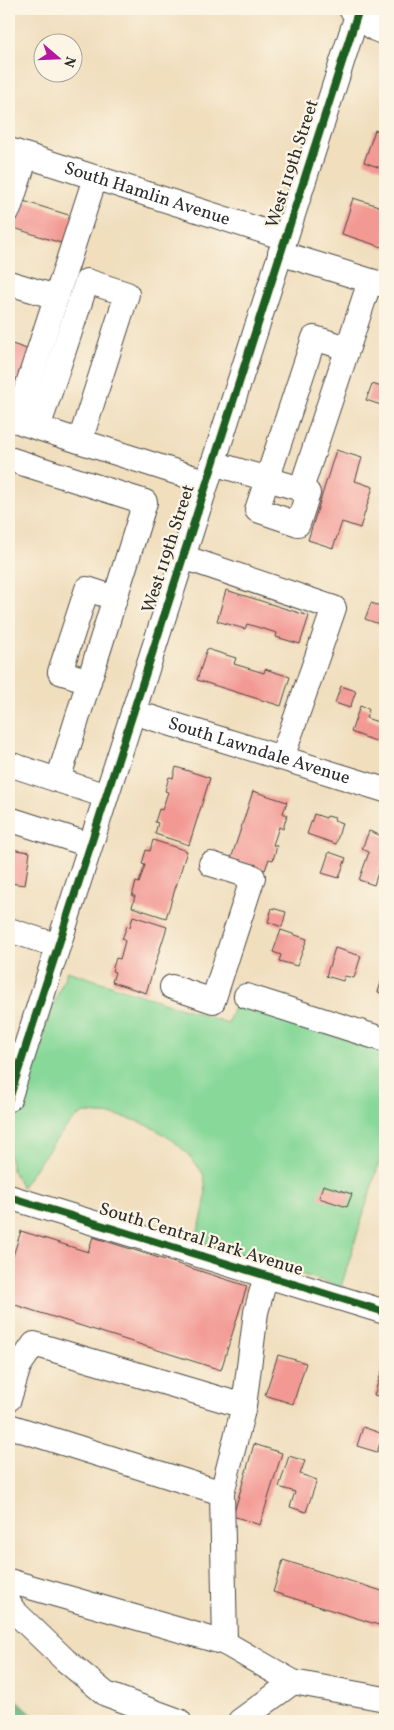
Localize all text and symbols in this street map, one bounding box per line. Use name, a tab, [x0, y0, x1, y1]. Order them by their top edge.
north arrow	[32, 32, 82, 82]
text: N	[58, 54, 80, 70]
street label: West 119th Street	[260, 96, 326, 232]
street label: South Hamlin Avenue	[61, 156, 233, 232]
street label: West 119th Street	[136, 481, 202, 617]
street label: South Lawndale Avenue	[165, 711, 353, 791]
street label: South Central Park Avenue	[96, 1197, 306, 1283]

